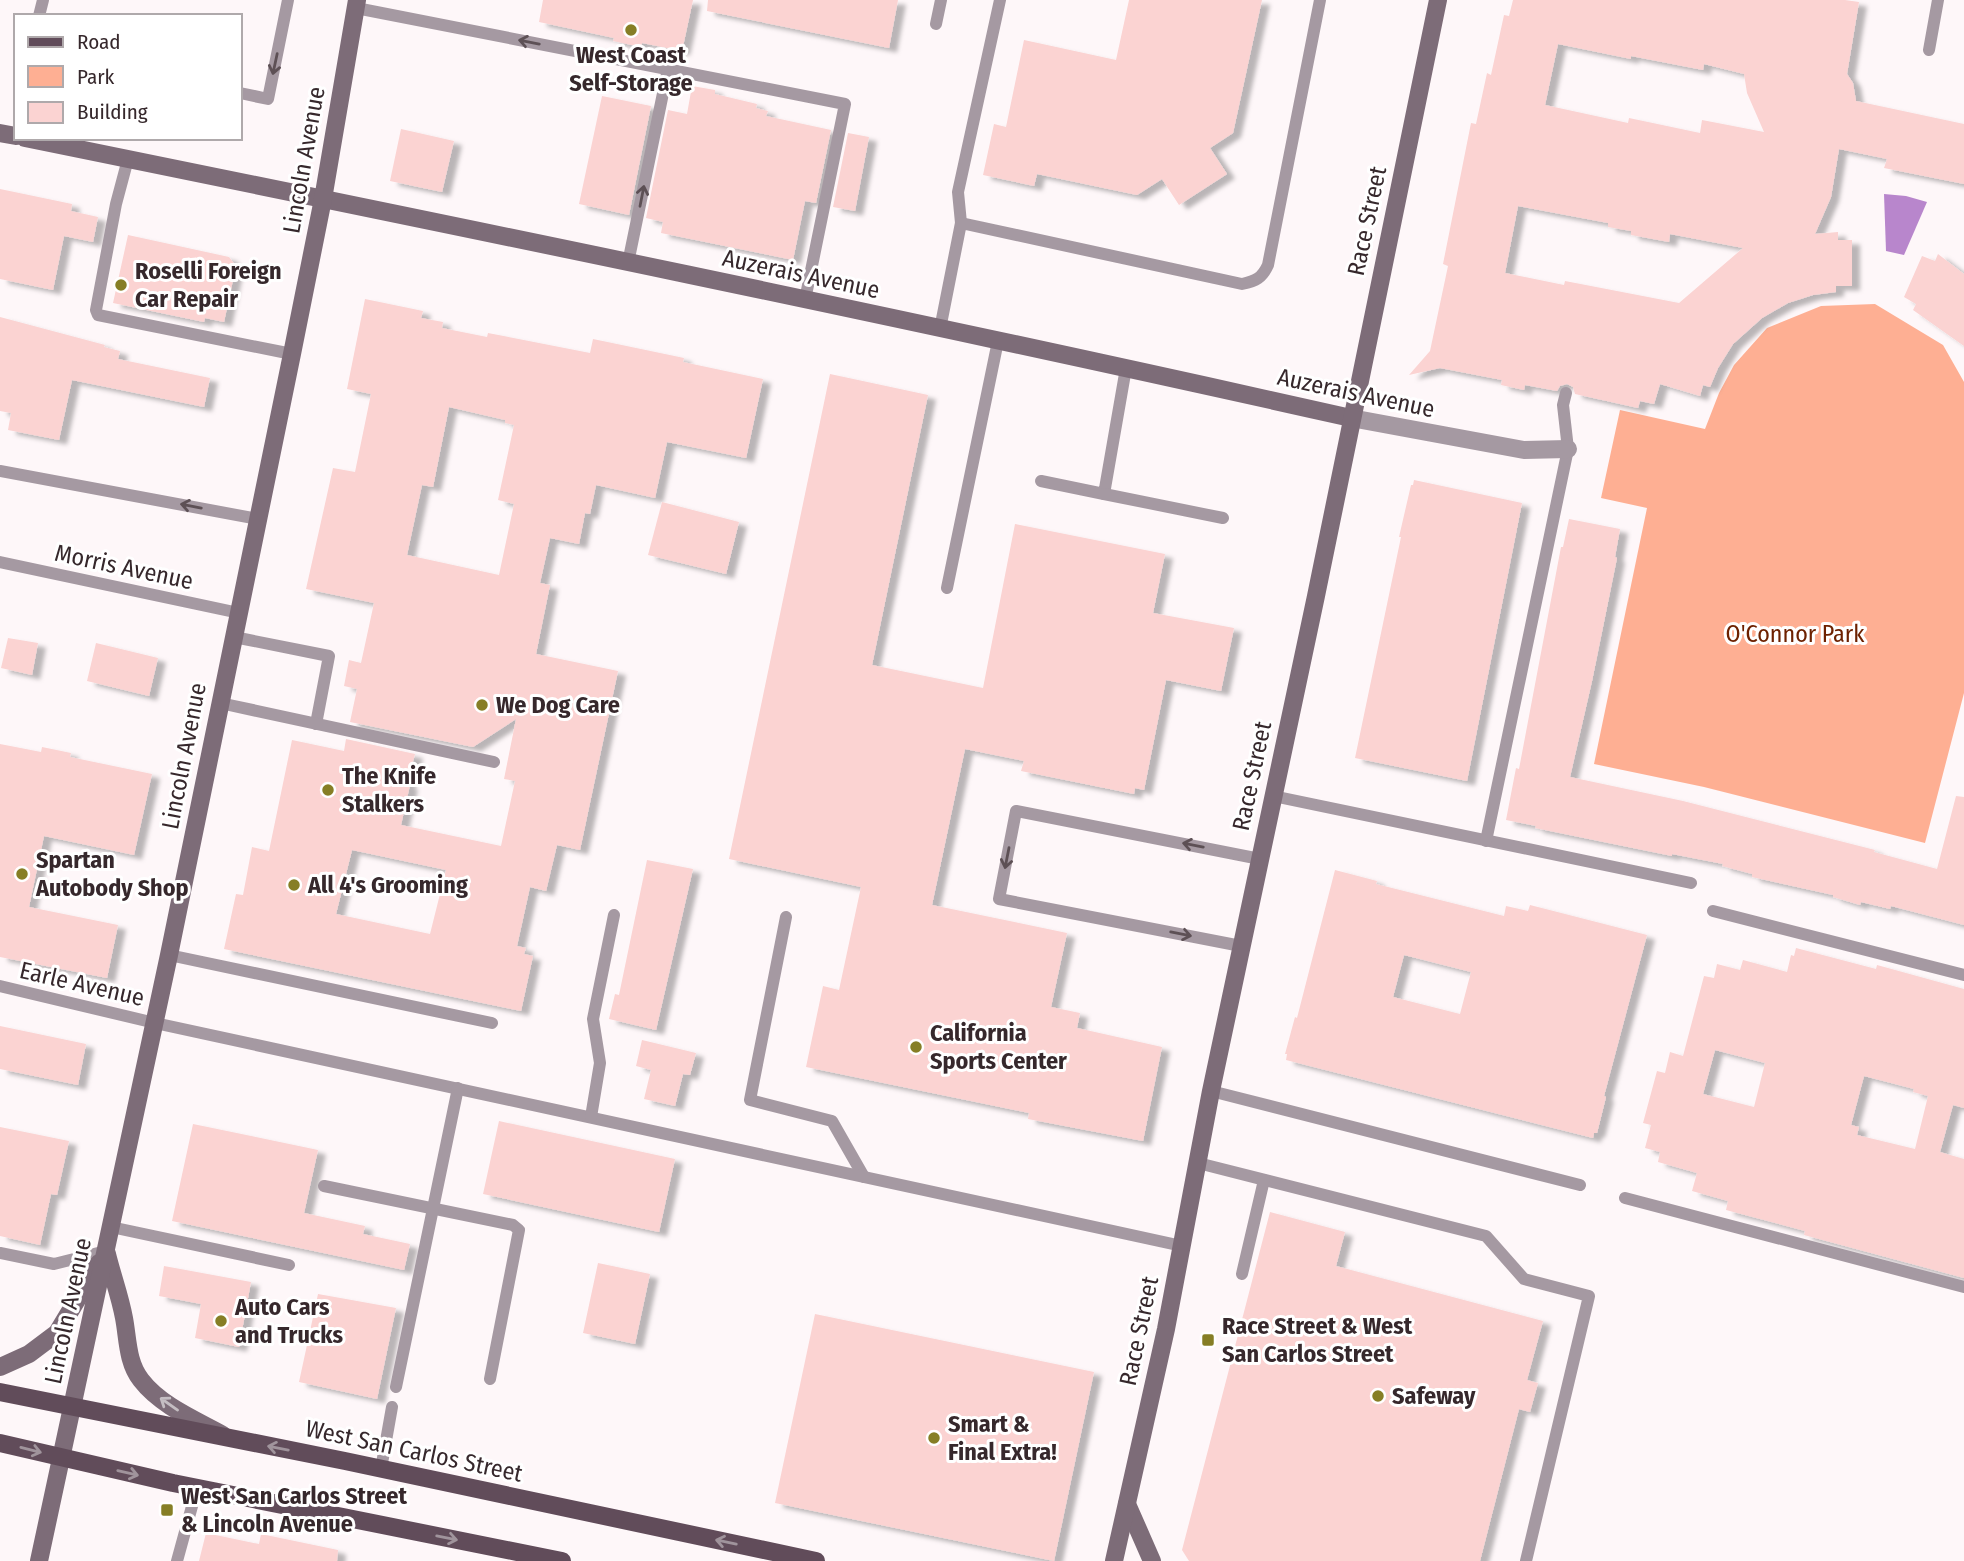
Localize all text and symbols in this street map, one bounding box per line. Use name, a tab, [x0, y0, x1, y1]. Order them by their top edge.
legend	[14, 14, 242, 140]
marker: West Coast Self-Storage	[623, 22, 639, 38]
text: Road	[77, 29, 121, 55]
one-way arrow	[518, 34, 541, 48]
place label: West Coast Self-Storage	[569, 41, 693, 97]
one-way arrow	[268, 52, 282, 75]
text: Park	[77, 64, 115, 90]
street label: Lincoln Avenue	[277, 84, 331, 236]
text: Building	[77, 99, 148, 125]
street label: Race Street	[1342, 164, 1392, 278]
one-way arrow	[636, 185, 649, 208]
street label: Auzerais Avenue	[720, 244, 882, 304]
place label: Roselli Foreign Car Repair	[135, 257, 282, 313]
marker: Roselli Foreign Car Repair	[113, 277, 129, 293]
street label: Auzerais Avenue	[1275, 363, 1437, 423]
one-way arrow	[180, 499, 203, 512]
street label: Morris Avenue	[52, 539, 196, 595]
park label: O'Connor Park	[1726, 620, 1865, 648]
street label: Lincoln Avenue	[156, 680, 212, 832]
place label: We Dog Care	[496, 691, 620, 719]
marker: We Dog Care	[474, 697, 490, 713]
street label: Race Street	[1227, 719, 1277, 833]
place label: The Knife Stalkers	[342, 762, 436, 818]
marker: The Knife Stalkers	[320, 782, 336, 798]
one-way arrow	[1182, 838, 1205, 852]
place label: Spartan Autobody Shop	[35, 846, 189, 902]
one-way arrow	[1000, 846, 1014, 869]
marker: Spartan Autobody Shop	[14, 866, 30, 882]
place label: All 4's Grooming	[307, 871, 468, 899]
marker: All 4's Grooming	[286, 877, 302, 893]
one-way arrow	[1169, 928, 1192, 942]
street label: Earle Avenue	[17, 956, 147, 1012]
place label: California Sports Center	[930, 1019, 1067, 1075]
marker: California Sports Center	[908, 1039, 924, 1055]
street label: Lincoln Avenue	[39, 1235, 97, 1387]
street label: Race Street	[1114, 1274, 1164, 1388]
place label: Auto Cars and Trucks	[234, 1293, 343, 1349]
place label: Race Street & West San Carlos Street	[1222, 1312, 1413, 1368]
marker: Auto Cars and Trucks	[213, 1313, 229, 1329]
marker: Race Street & West San Carlos Street	[1200, 1332, 1216, 1348]
place label: Safeway	[1392, 1382, 1476, 1410]
marker: Safeway	[1370, 1388, 1386, 1404]
one-way arrow	[160, 1396, 179, 1411]
place label: Smart & Final Extra!	[948, 1410, 1057, 1466]
street label: West San Carlos Street	[303, 1414, 525, 1488]
marker: Smart & Final Extra!	[926, 1430, 942, 1446]
one-way arrow	[267, 1440, 290, 1454]
one-way arrow	[19, 1444, 42, 1457]
one-way arrow	[116, 1467, 139, 1481]
place label: West San Carlos Street & Lincoln Avenue	[181, 1482, 408, 1538]
marker: West San Carlos Street & Lincoln Avenue	[159, 1502, 175, 1518]
one-way arrow	[435, 1531, 458, 1545]
one-way arrow	[715, 1534, 738, 1548]

